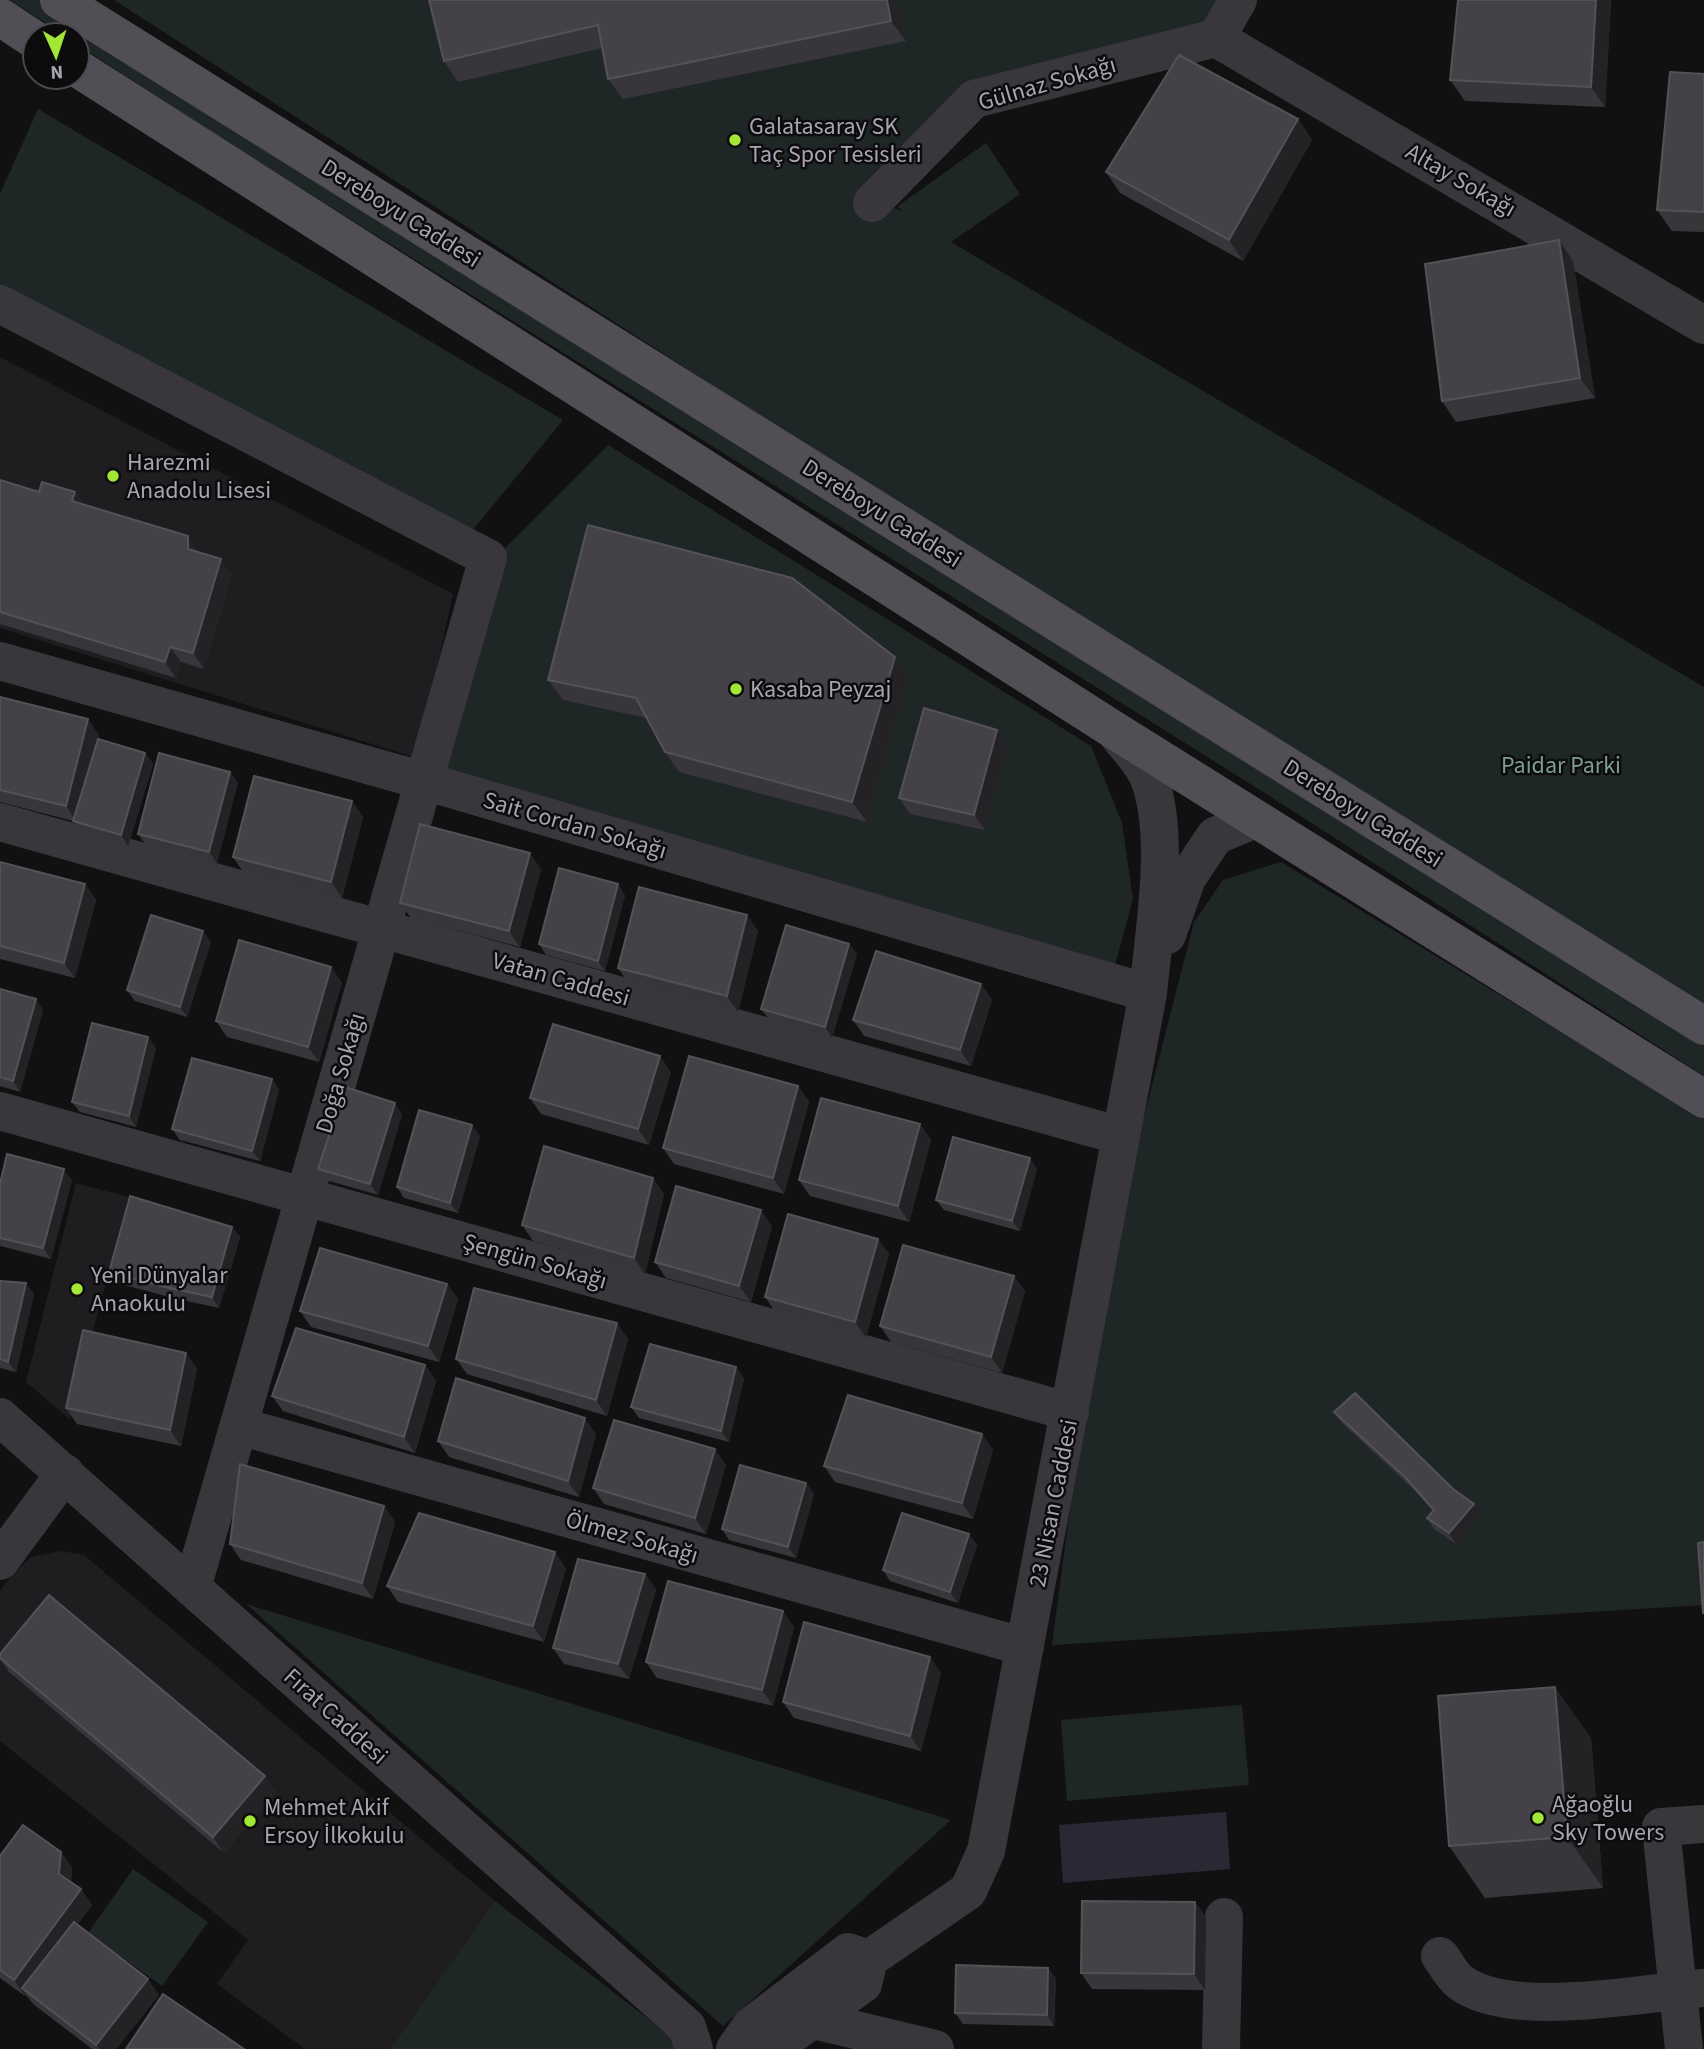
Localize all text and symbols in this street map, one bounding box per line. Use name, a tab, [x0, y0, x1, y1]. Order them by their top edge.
north arrow	[21, 21, 91, 91]
street label: Gülnaz Sokağı	[974, 47, 1120, 120]
text: N	[50, 58, 64, 85]
place label: Galatasaray SK Taç Spor Tesisleri	[749, 109, 922, 172]
marker: Galatasaray SK Taç Spor Tesisleri	[727, 132, 743, 148]
street label: Altay Sokağı	[1399, 135, 1523, 226]
street label: Dereboyu Caddesi	[314, 150, 487, 277]
place label: Harezmi Anadolu Lisesi	[127, 445, 271, 508]
street label: Dereboyu Caddesi	[795, 450, 968, 577]
marker: Harezmi Anadolu Lisesi	[105, 468, 121, 484]
place label: Kasaba Peyzaj	[750, 672, 891, 707]
marker: Kasaba Peyzaj	[728, 681, 744, 697]
park label: Paidar Parki	[1501, 748, 1621, 783]
street label: Dereboyu Caddesi	[1276, 750, 1449, 877]
street label: Sait Cordan Sokağı	[479, 783, 671, 868]
street label: Vatan Caddesi	[488, 943, 634, 1016]
street label: Doğa Sokağı	[307, 1009, 374, 1138]
street label: Şengün Sokağı	[459, 1224, 611, 1299]
place label: Yeni Dünyalar Anaokulu	[90, 1258, 228, 1321]
marker: Yeni Dünyalar Anaokulu	[69, 1281, 85, 1297]
street label: 23 Nisan Caddesi	[1020, 1416, 1087, 1590]
street label: Ölmez Sokağı	[561, 1502, 702, 1573]
street label: Fırat Caddesi	[276, 1660, 396, 1773]
place label: Ağaoğlu Sky Towers	[1552, 1787, 1664, 1850]
place label: Mehmet Akif Ersoy İlkokulu	[264, 1790, 405, 1853]
marker: Ağaoğlu Sky Towers	[1530, 1810, 1546, 1826]
marker: Mehmet Akif Ersoy İlkokulu	[242, 1813, 258, 1829]

